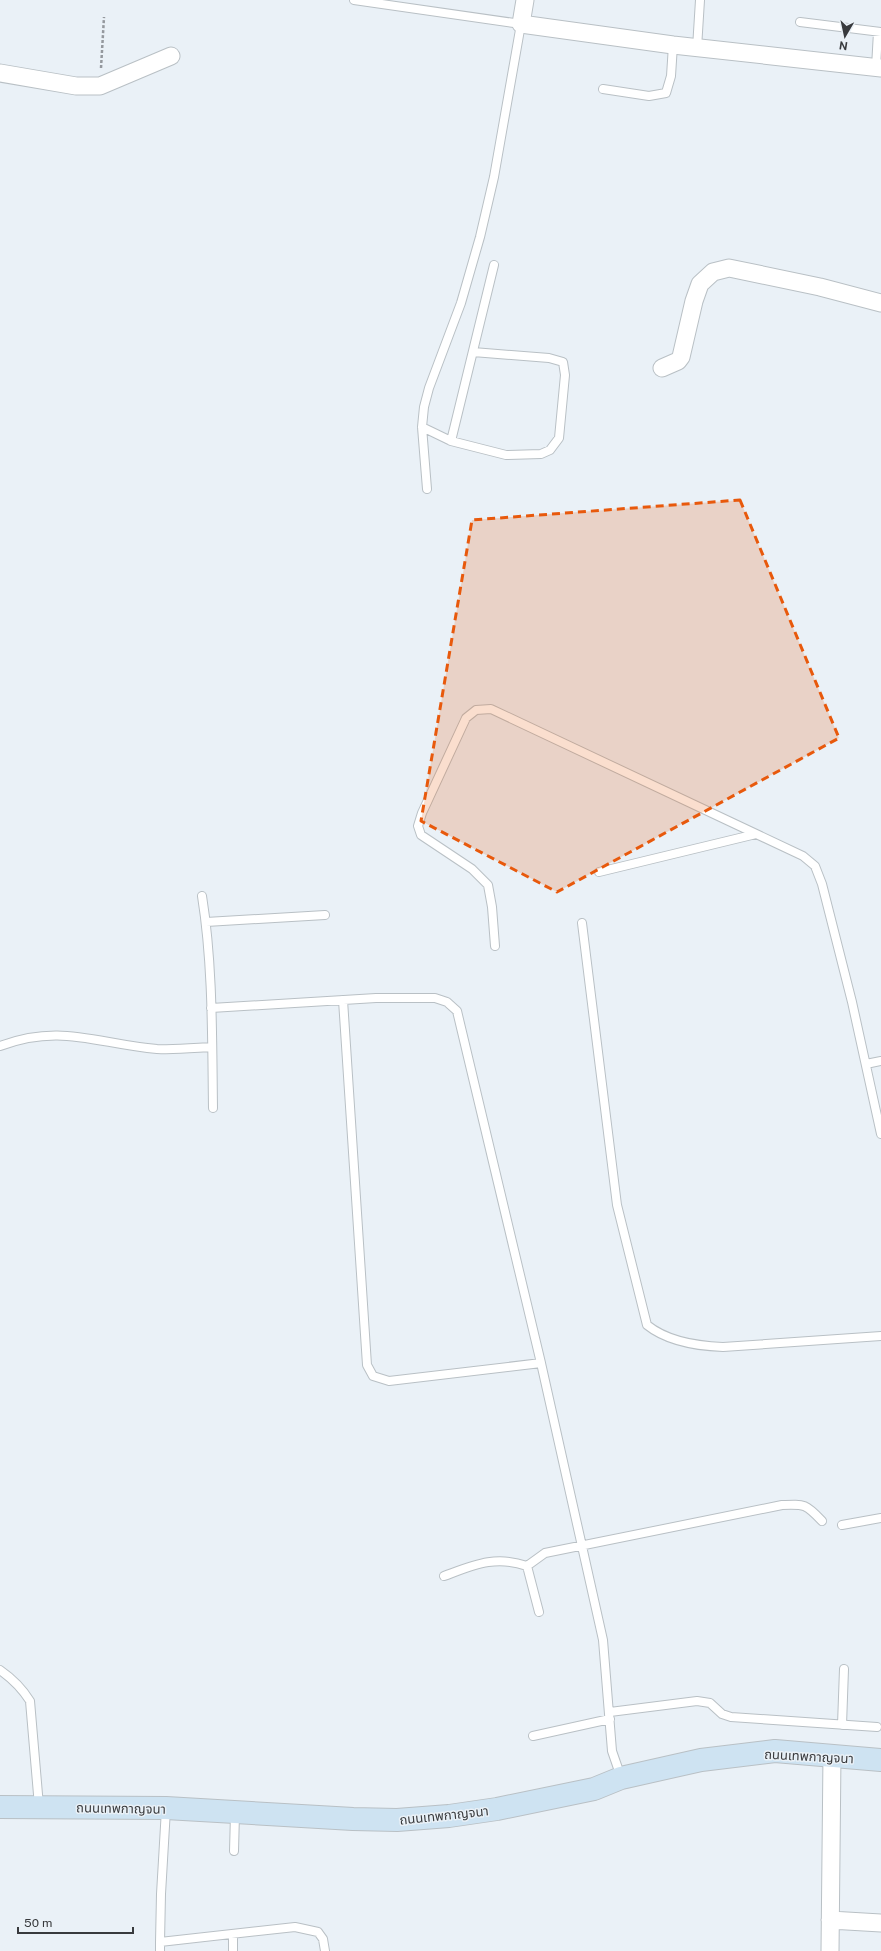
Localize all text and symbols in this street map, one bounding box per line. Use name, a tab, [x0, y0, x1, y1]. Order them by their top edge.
north arrow	[825, 16, 865, 56]
text: N	[838, 39, 849, 52]
street label: ถนนเทพกาญจนา	[764, 1747, 854, 1766]
street label: ถนนเทพกาญจนา	[76, 1800, 166, 1817]
street label: ถนนเทพกาญจนา	[399, 1803, 489, 1828]
scale bar	[18, 1909, 133, 1935]
text: 50 m	[24, 1916, 52, 1930]

